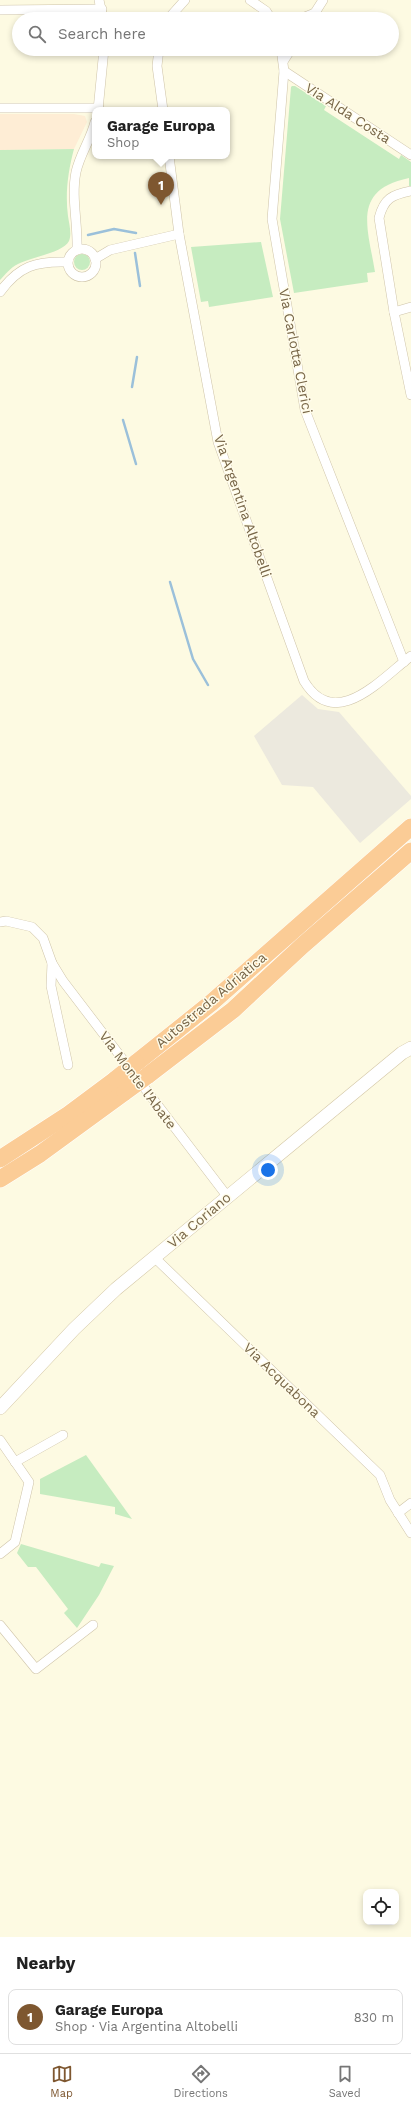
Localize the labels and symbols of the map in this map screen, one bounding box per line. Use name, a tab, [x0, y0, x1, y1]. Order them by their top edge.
street label: Via Alda Costa	[302, 79, 394, 147]
pin: 1	[148, 172, 174, 205]
street label: Via Carlotta Clerici	[276, 287, 316, 415]
street label: Via Argentina Altobelli	[211, 432, 275, 580]
street label: Autostrada Adriatica	[152, 949, 270, 1051]
street label: Via Monte l'Abate	[96, 1028, 180, 1132]
your location	[258, 1160, 278, 1180]
street label: Via Coriano	[164, 1189, 234, 1251]
street label: Via Acquabona	[240, 1339, 324, 1421]

